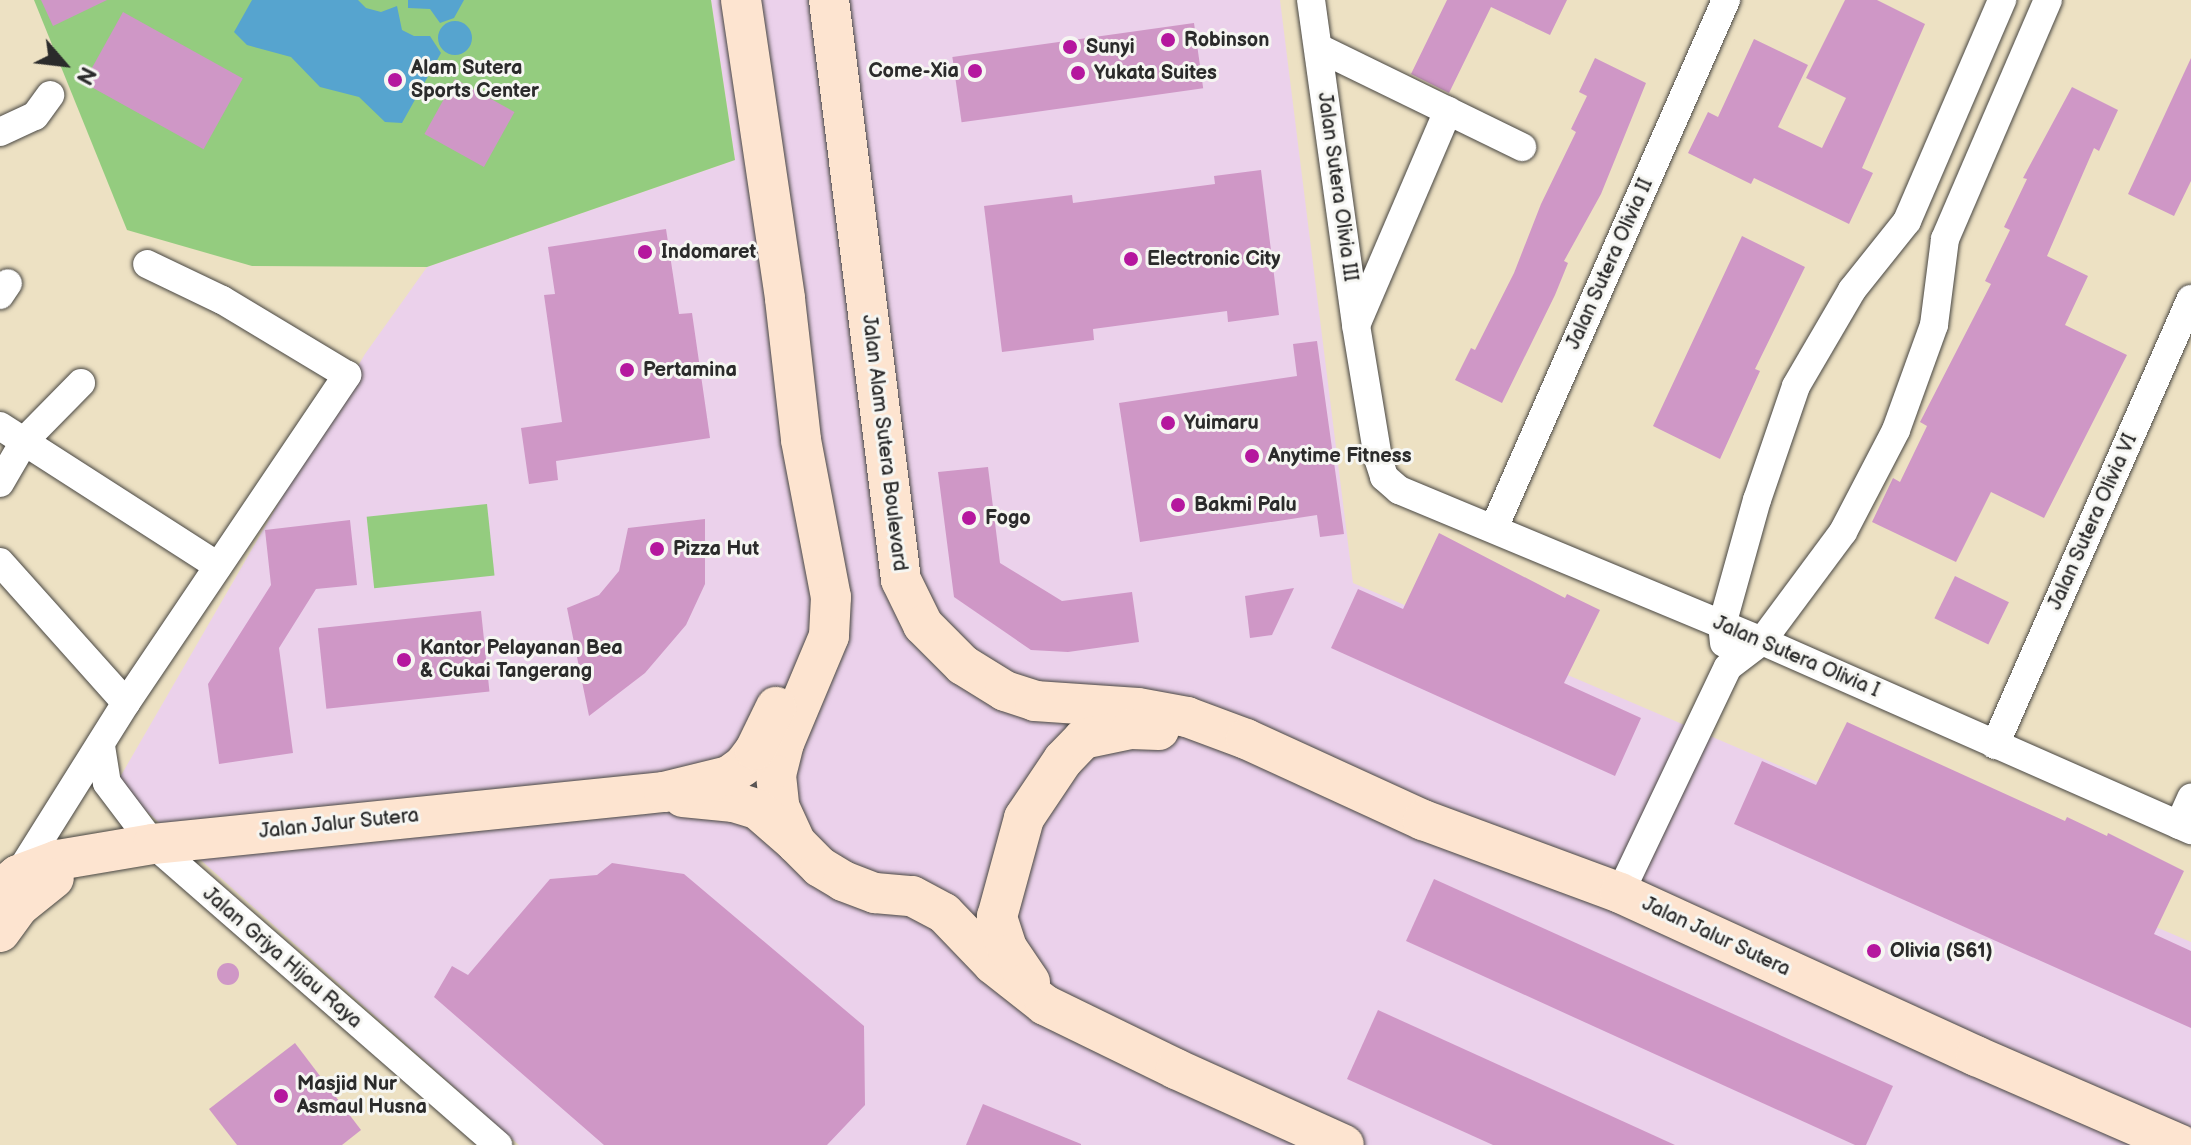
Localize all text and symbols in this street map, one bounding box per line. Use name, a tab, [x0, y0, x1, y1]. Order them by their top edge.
north arrow	[24, 24, 104, 104]
place label: Robinson	[1184, 28, 1269, 52]
marker: Robinson	[1159, 31, 1177, 49]
place label: Sunyi	[1086, 35, 1135, 59]
marker: Sunyi	[1061, 38, 1079, 56]
place label: Alam Sutera Sports Center	[411, 56, 539, 103]
place label: Come-Xia	[868, 59, 959, 83]
place label: Yukata Suites	[1094, 61, 1217, 85]
text: N	[70, 62, 101, 89]
marker: Come-Xia	[966, 62, 984, 80]
marker: Yukata Suites	[1069, 64, 1087, 82]
marker: Alam Sutera Sports Center	[386, 71, 404, 89]
street label: Jalan Sutera Olivia III	[1312, 91, 1362, 283]
street label: Jalan Sutera Olivia II	[1561, 175, 1659, 353]
place label: Indomaret	[661, 240, 756, 264]
marker: Indomaret	[636, 243, 654, 261]
place label: Electronic City	[1147, 247, 1280, 271]
marker: Electronic City	[1122, 250, 1140, 268]
street label: Jalan Alam Sutera Boulevard	[856, 313, 912, 573]
place label: Pertamina	[643, 358, 737, 382]
marker: Pertamina	[618, 361, 636, 379]
place label: Yuimaru	[1184, 411, 1259, 435]
marker: Yuimaru	[1159, 414, 1177, 432]
street label: Jalan Sutera Olivia VI	[2043, 430, 2143, 614]
place label: Anytime Fitness	[1268, 444, 1411, 468]
marker: Anytime Fitness	[1243, 447, 1261, 465]
place label: Bakmi Palu	[1194, 493, 1297, 517]
marker: Bakmi Palu	[1169, 496, 1187, 514]
place label: Fogo	[985, 506, 1031, 530]
marker: Fogo	[960, 509, 978, 527]
place label: Pizza Hut	[673, 537, 759, 561]
marker: Pizza Hut	[648, 540, 666, 558]
street label: Jalan Sutera Olivia I	[1709, 611, 1883, 703]
place label: Kantor Pelayanan Bea & Cukai Tangerang	[420, 636, 623, 683]
marker: Kantor Pelayanan Bea & Cukai Tangerang	[395, 651, 413, 669]
street label: Jalan Jalur Sutera	[257, 804, 421, 844]
street label: Jalan Griya Hijau Raya	[197, 882, 367, 1034]
street label: Jalan Jalur Sutera	[1637, 892, 1795, 982]
place label: Olivia (S61)	[1890, 939, 1993, 963]
marker: Olivia (S61)	[1865, 942, 1883, 960]
place label: Masjid Nur Asmaul Husna	[297, 1072, 427, 1119]
marker: Masjid Nur Asmaul Husna	[272, 1087, 290, 1105]

